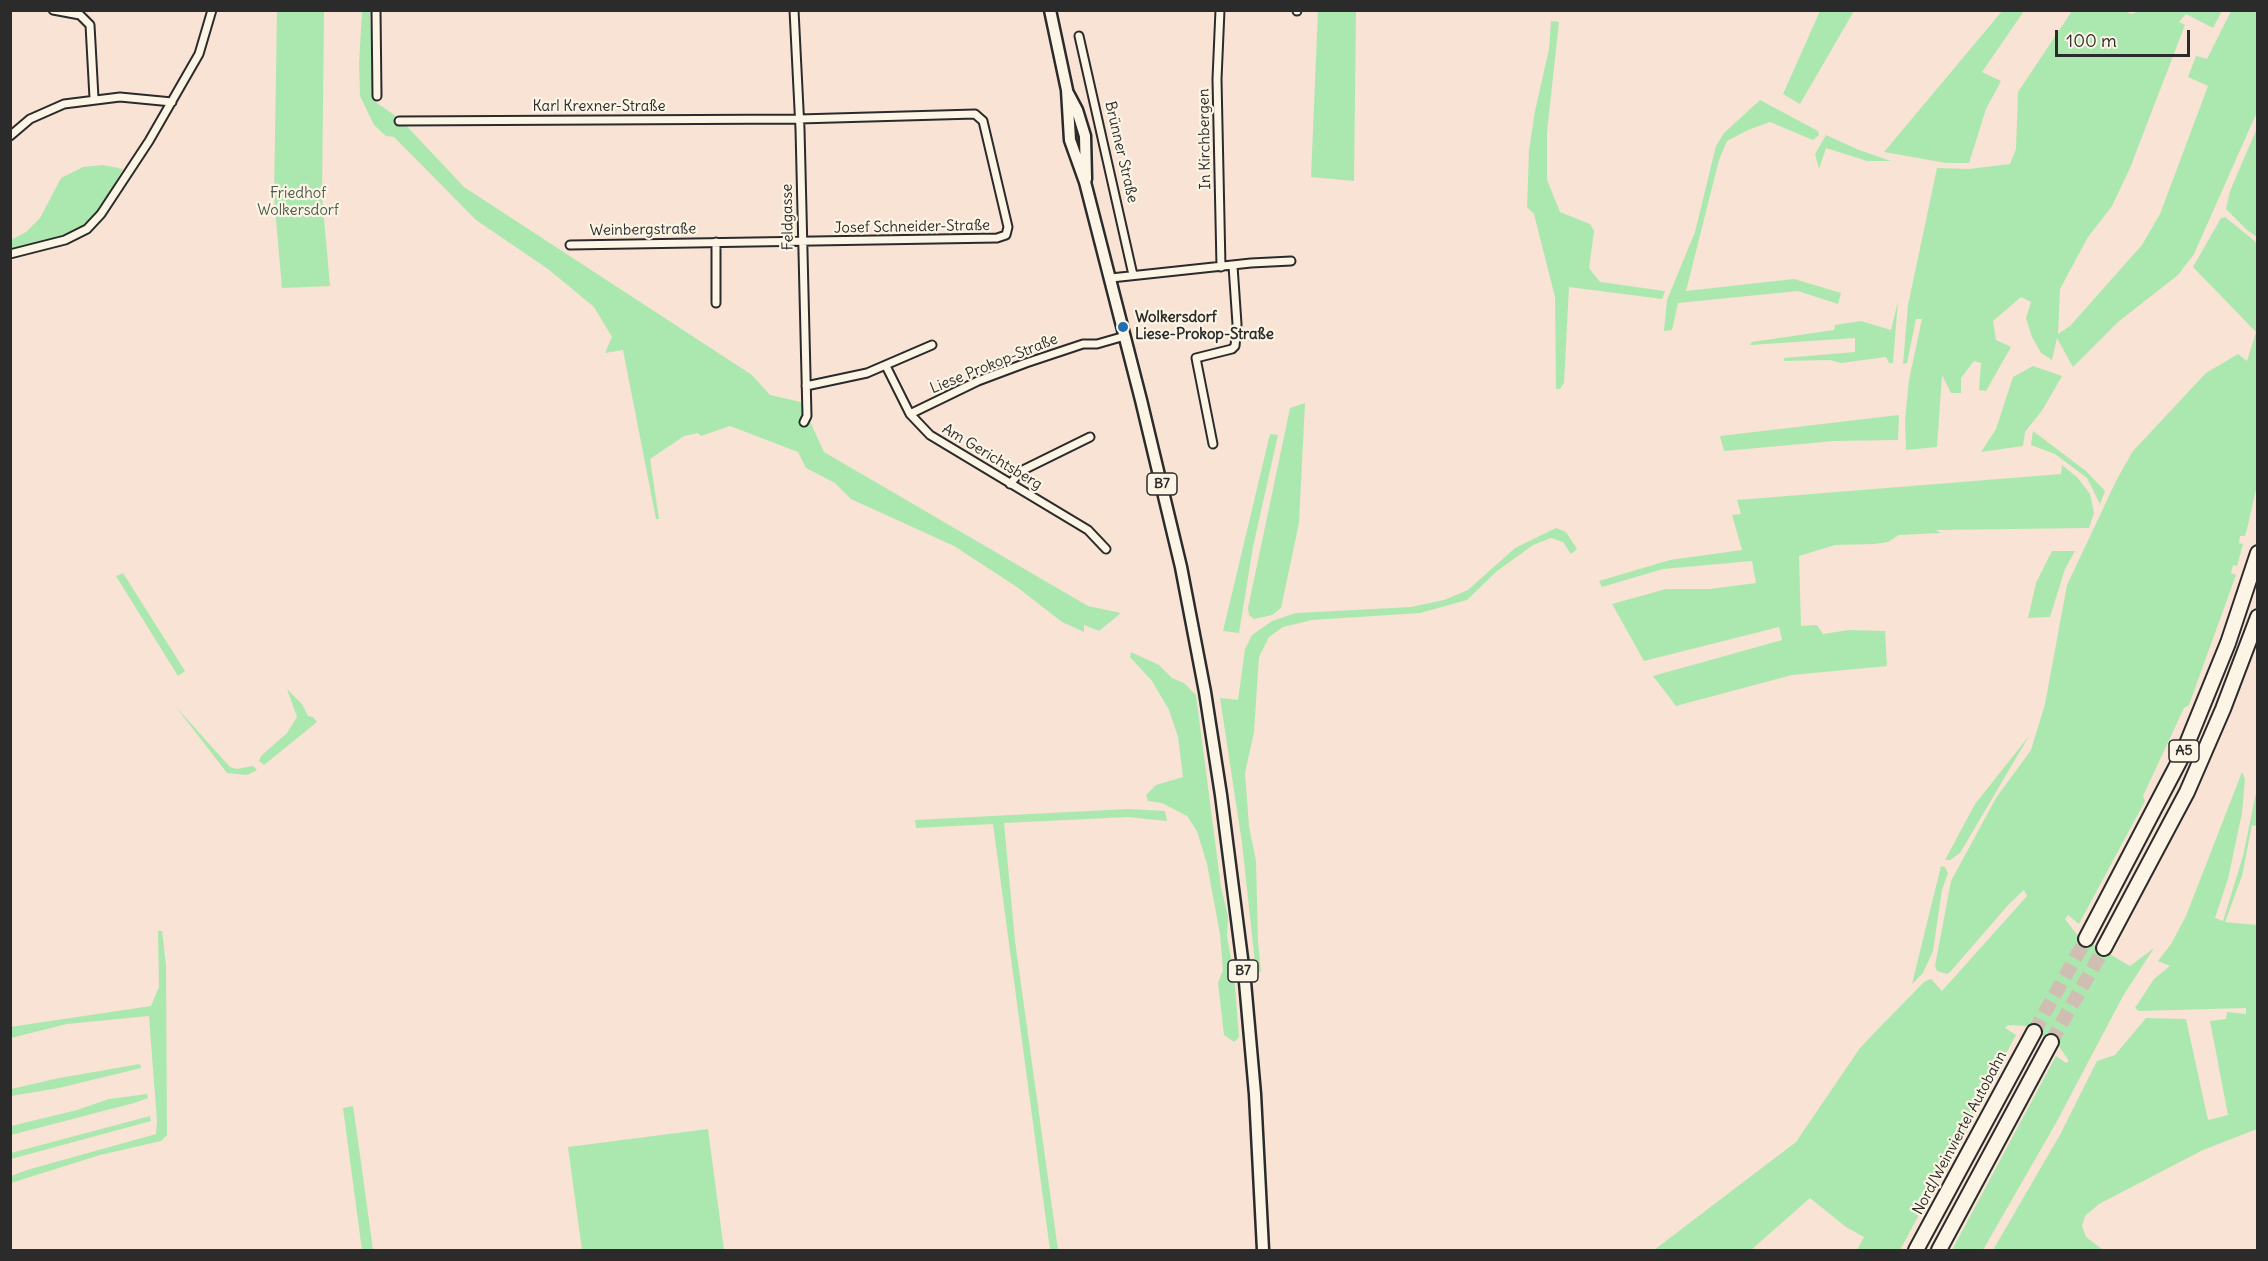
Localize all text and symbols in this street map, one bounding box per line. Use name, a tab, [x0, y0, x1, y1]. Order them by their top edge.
scale bar	[2058, 18, 2193, 56]
text: 100 m	[2066, 29, 2117, 52]
street label: In Kirchbergen	[1195, 88, 1215, 190]
street label: Karl Krexner-Straße	[532, 98, 666, 116]
street label: Brünner Straße	[1101, 99, 1141, 205]
street label: Feldgasse	[778, 184, 798, 250]
park label: Friedhof Wolkersdorf	[257, 185, 339, 220]
street label: Josef Schneider-Straße	[834, 217, 990, 237]
street label: Weinbergstraße	[590, 220, 696, 240]
place label: Wolkersdorf Liese-Prokop-Straße	[1135, 309, 1274, 344]
marker: Wolkersdorf Liese-Prokop-Straße	[1116, 320, 1130, 334]
street label: Liese Prokop-Straße	[928, 330, 1060, 398]
street label: Am Gerichtsberg	[939, 420, 1045, 494]
road number: B7	[1147, 473, 1177, 495]
road number: A5	[2169, 740, 2199, 762]
road number: B7	[1228, 960, 1258, 982]
street label: Nord/Weinviertel Autobahn	[1909, 1048, 2011, 1218]

